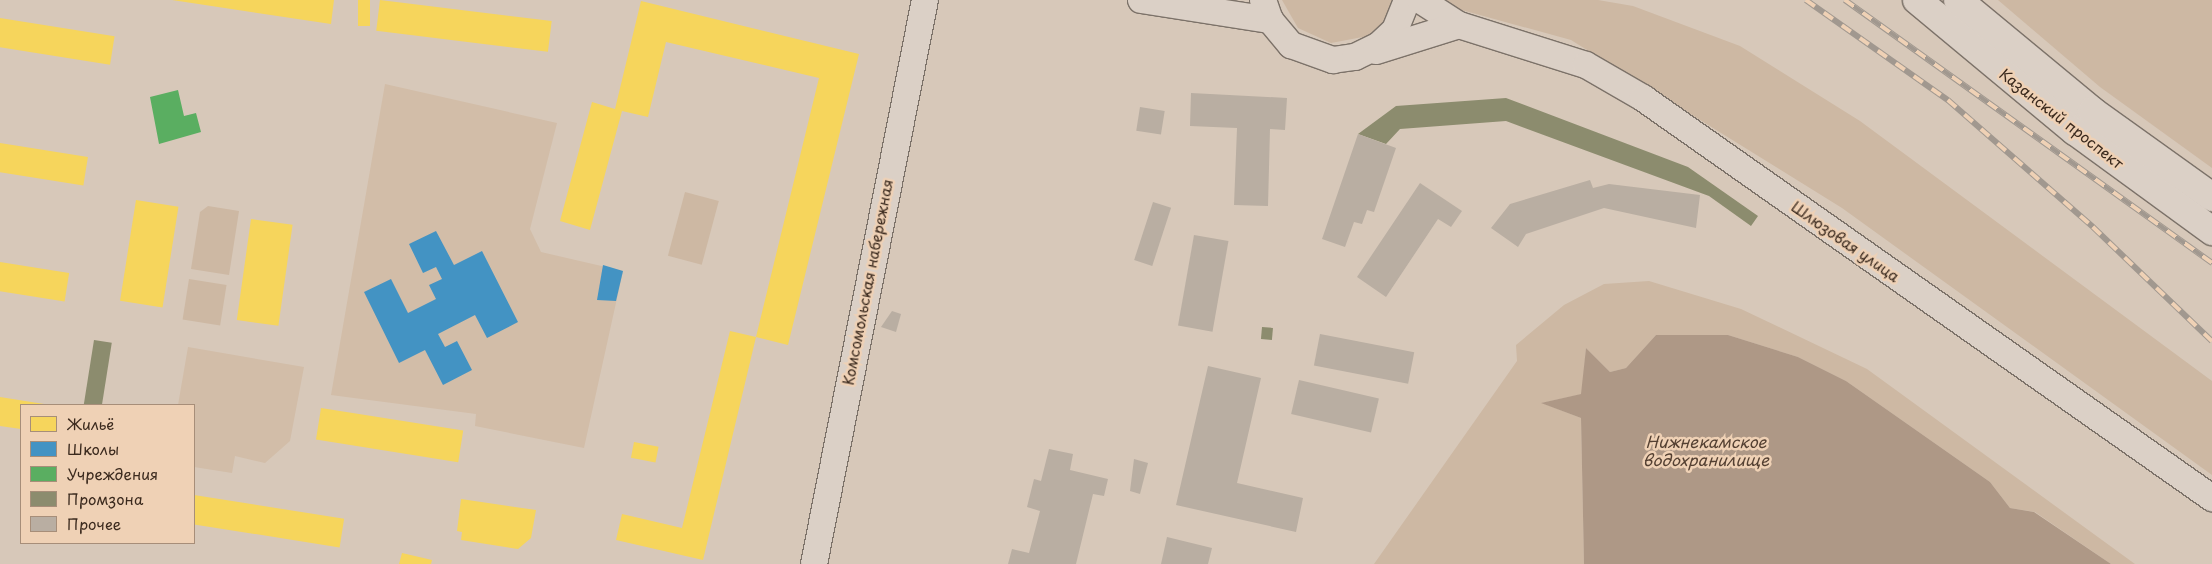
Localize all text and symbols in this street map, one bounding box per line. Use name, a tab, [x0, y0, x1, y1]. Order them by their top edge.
street label: Казанский проспект	[1996, 64, 2128, 172]
street label: Комсомольская набережная	[838, 177, 896, 387]
street label: Шлюзовая улица	[1788, 197, 1904, 285]
legend	[20, 404, 195, 544]
text: Жильё	[67, 412, 114, 435]
water label: Нижнекамское водохранилище	[1643, 431, 1769, 469]
text: Школы	[67, 437, 119, 460]
text: Учреждения	[67, 462, 158, 485]
text: Промзона	[67, 487, 143, 510]
text: Прочее	[67, 512, 121, 535]

